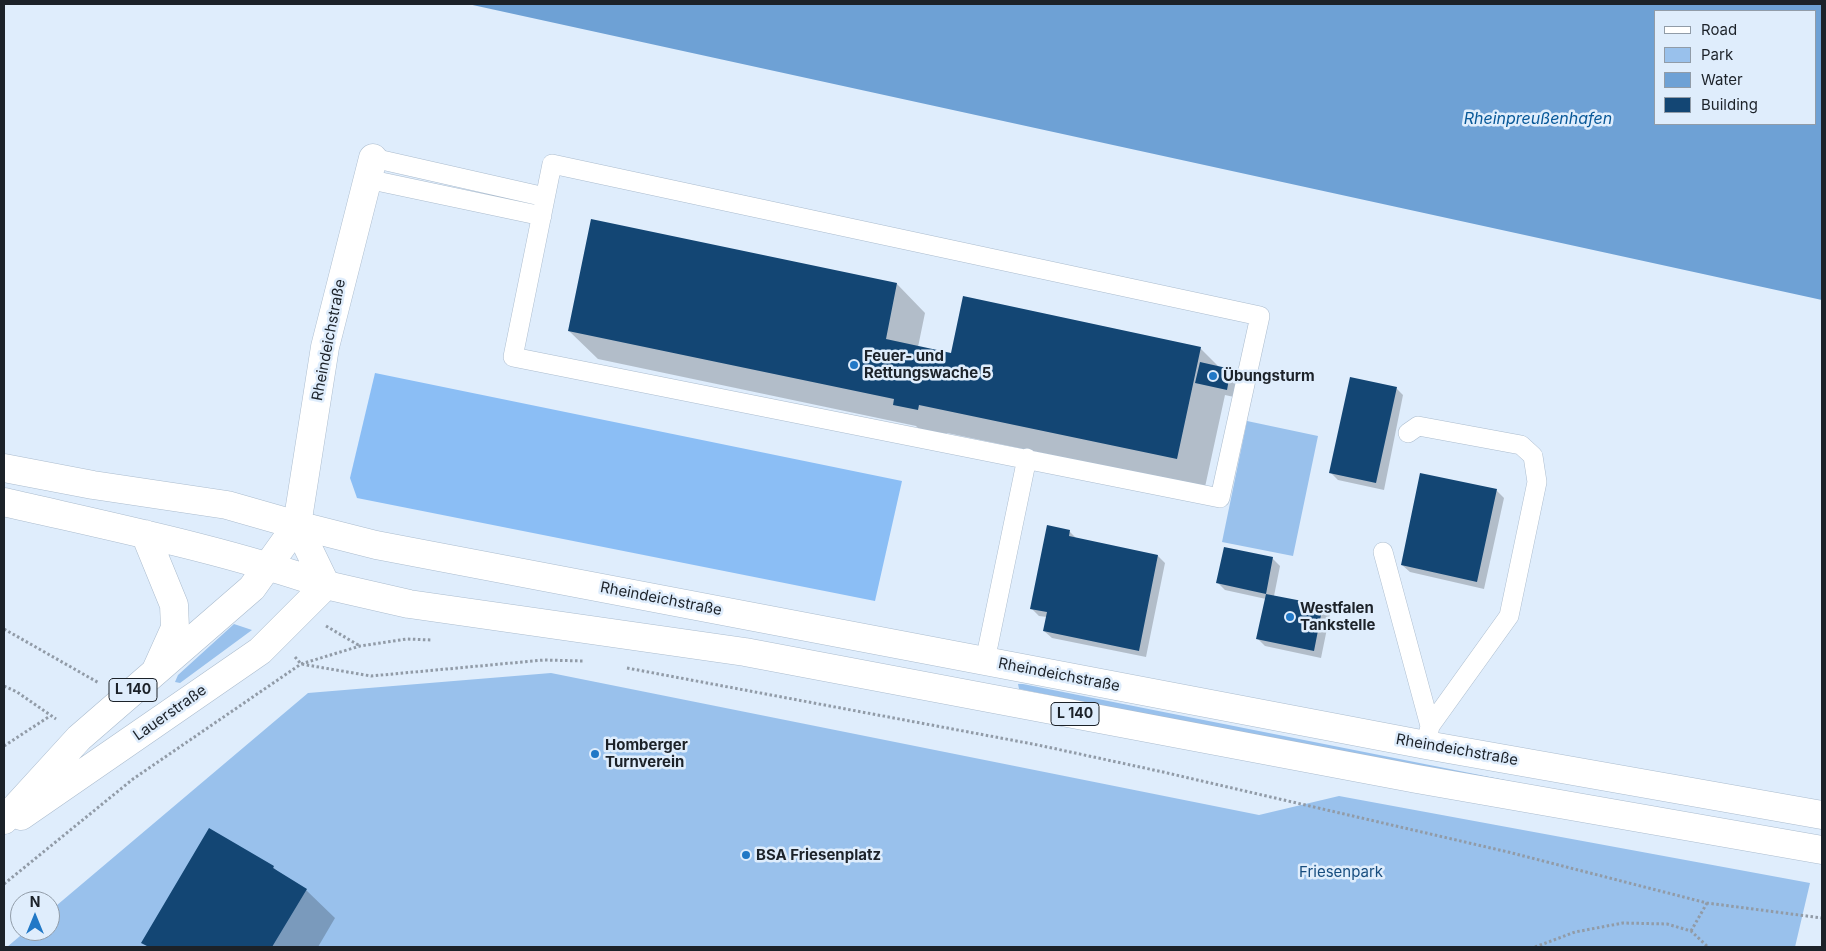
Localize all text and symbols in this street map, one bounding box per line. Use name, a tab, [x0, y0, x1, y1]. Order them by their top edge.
legend	[1654, 10, 1816, 125]
text: Road	[1701, 20, 1737, 39]
text: Park	[1701, 45, 1733, 64]
text: Water	[1701, 70, 1743, 89]
text: Building	[1701, 95, 1758, 114]
water label: Rheinpreußenhafen	[1464, 109, 1612, 129]
street label: Rheindeichstraße	[308, 278, 350, 402]
place label: Feuer- und Rettungswache 5	[864, 347, 991, 382]
marker: Feuer- und Rettungswache 5	[848, 359, 860, 371]
place label: Übungsturm	[1223, 367, 1315, 385]
marker: Übungsturm	[1207, 370, 1219, 382]
street label: Rheindeichstraße	[599, 578, 723, 620]
place label: Westfalen Tankstelle	[1300, 599, 1375, 634]
marker: Westfalen Tankstelle	[1284, 611, 1296, 623]
street label: Rheindeichstraße	[997, 654, 1121, 696]
road number: L 140	[109, 678, 157, 702]
street label: Lauerstraße	[130, 681, 210, 745]
road number: L 140	[1051, 702, 1099, 726]
street label: Rheindeichstraße	[1395, 730, 1519, 770]
place label: Homberger Turnverein	[605, 736, 688, 771]
marker: Homberger Turnverein	[589, 748, 601, 760]
place label: BSA Friesenplatz	[756, 846, 881, 864]
marker: BSA Friesenplatz	[740, 849, 752, 861]
park label: Friesenpark	[1299, 863, 1383, 881]
north arrow	[10, 891, 60, 941]
text: N	[30, 893, 40, 910]

